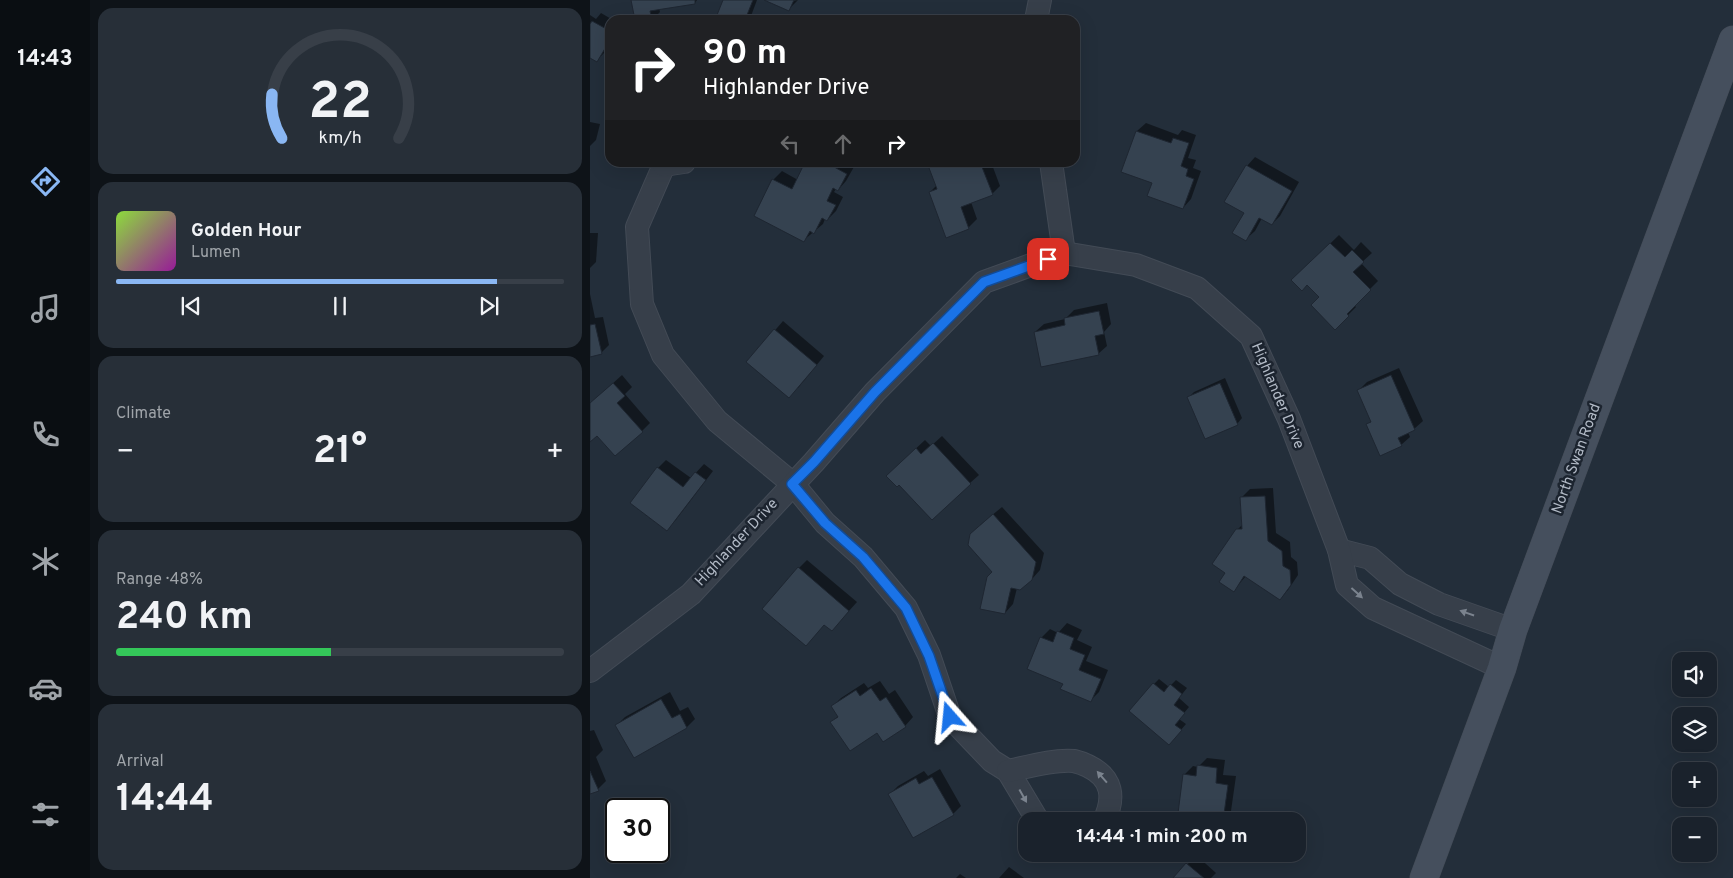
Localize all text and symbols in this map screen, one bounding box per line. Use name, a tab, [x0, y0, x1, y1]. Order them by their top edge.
text: 90 m	[703, 32, 787, 76]
icon: right	[620, 35, 685, 100]
text: 14:43	[17, 46, 73, 73]
text: 22	[308, 71, 372, 137]
text: Highlander Drive	[703, 75, 869, 102]
text: km/h	[318, 127, 362, 150]
icon: left	[776, 130, 804, 158]
icon: ahead	[829, 130, 857, 158]
icon: right	[882, 130, 910, 158]
icon: directions	[28, 164, 63, 199]
text: Golden Hour	[191, 219, 302, 243]
pin	[1027, 238, 1069, 280]
text: Lumen	[191, 243, 241, 263]
icon: arrive	[1034, 245, 1062, 273]
icon: music	[28, 291, 63, 326]
icon: previous	[177, 292, 205, 320]
icon: pause	[326, 292, 354, 320]
icon: next	[475, 292, 503, 320]
street label: Highlander Drive	[1246, 340, 1308, 452]
street label: North Swan Road	[1548, 401, 1606, 517]
text: Climate	[116, 404, 171, 424]
icon: phone	[28, 417, 63, 452]
text: 21°	[313, 428, 367, 477]
text: −	[116, 435, 134, 471]
text: +	[546, 435, 564, 471]
street label: Highlander Drive	[691, 495, 783, 591]
icon: climate	[28, 544, 63, 579]
text: Range · 48%	[116, 570, 203, 590]
one-way arrow	[1350, 587, 1362, 599]
text: 240 km	[116, 594, 253, 643]
one-way arrow	[1459, 609, 1474, 617]
map controls	[1672, 652, 1717, 862]
button: sound	[1672, 652, 1717, 697]
icon: car	[28, 671, 63, 706]
position arrow	[923, 690, 975, 742]
button: layers	[1672, 707, 1717, 752]
text: Arrival	[116, 752, 164, 772]
button: +	[1672, 762, 1717, 807]
one-way arrow	[1097, 770, 1108, 783]
text: 14:44	[116, 776, 214, 825]
one-way arrow	[1019, 789, 1028, 803]
icon: filters	[28, 797, 63, 832]
speed limit sign: 30	[605, 798, 670, 863]
button: −	[1672, 817, 1717, 862]
text: 14:44 · 1 min · 200 m	[1076, 825, 1248, 849]

